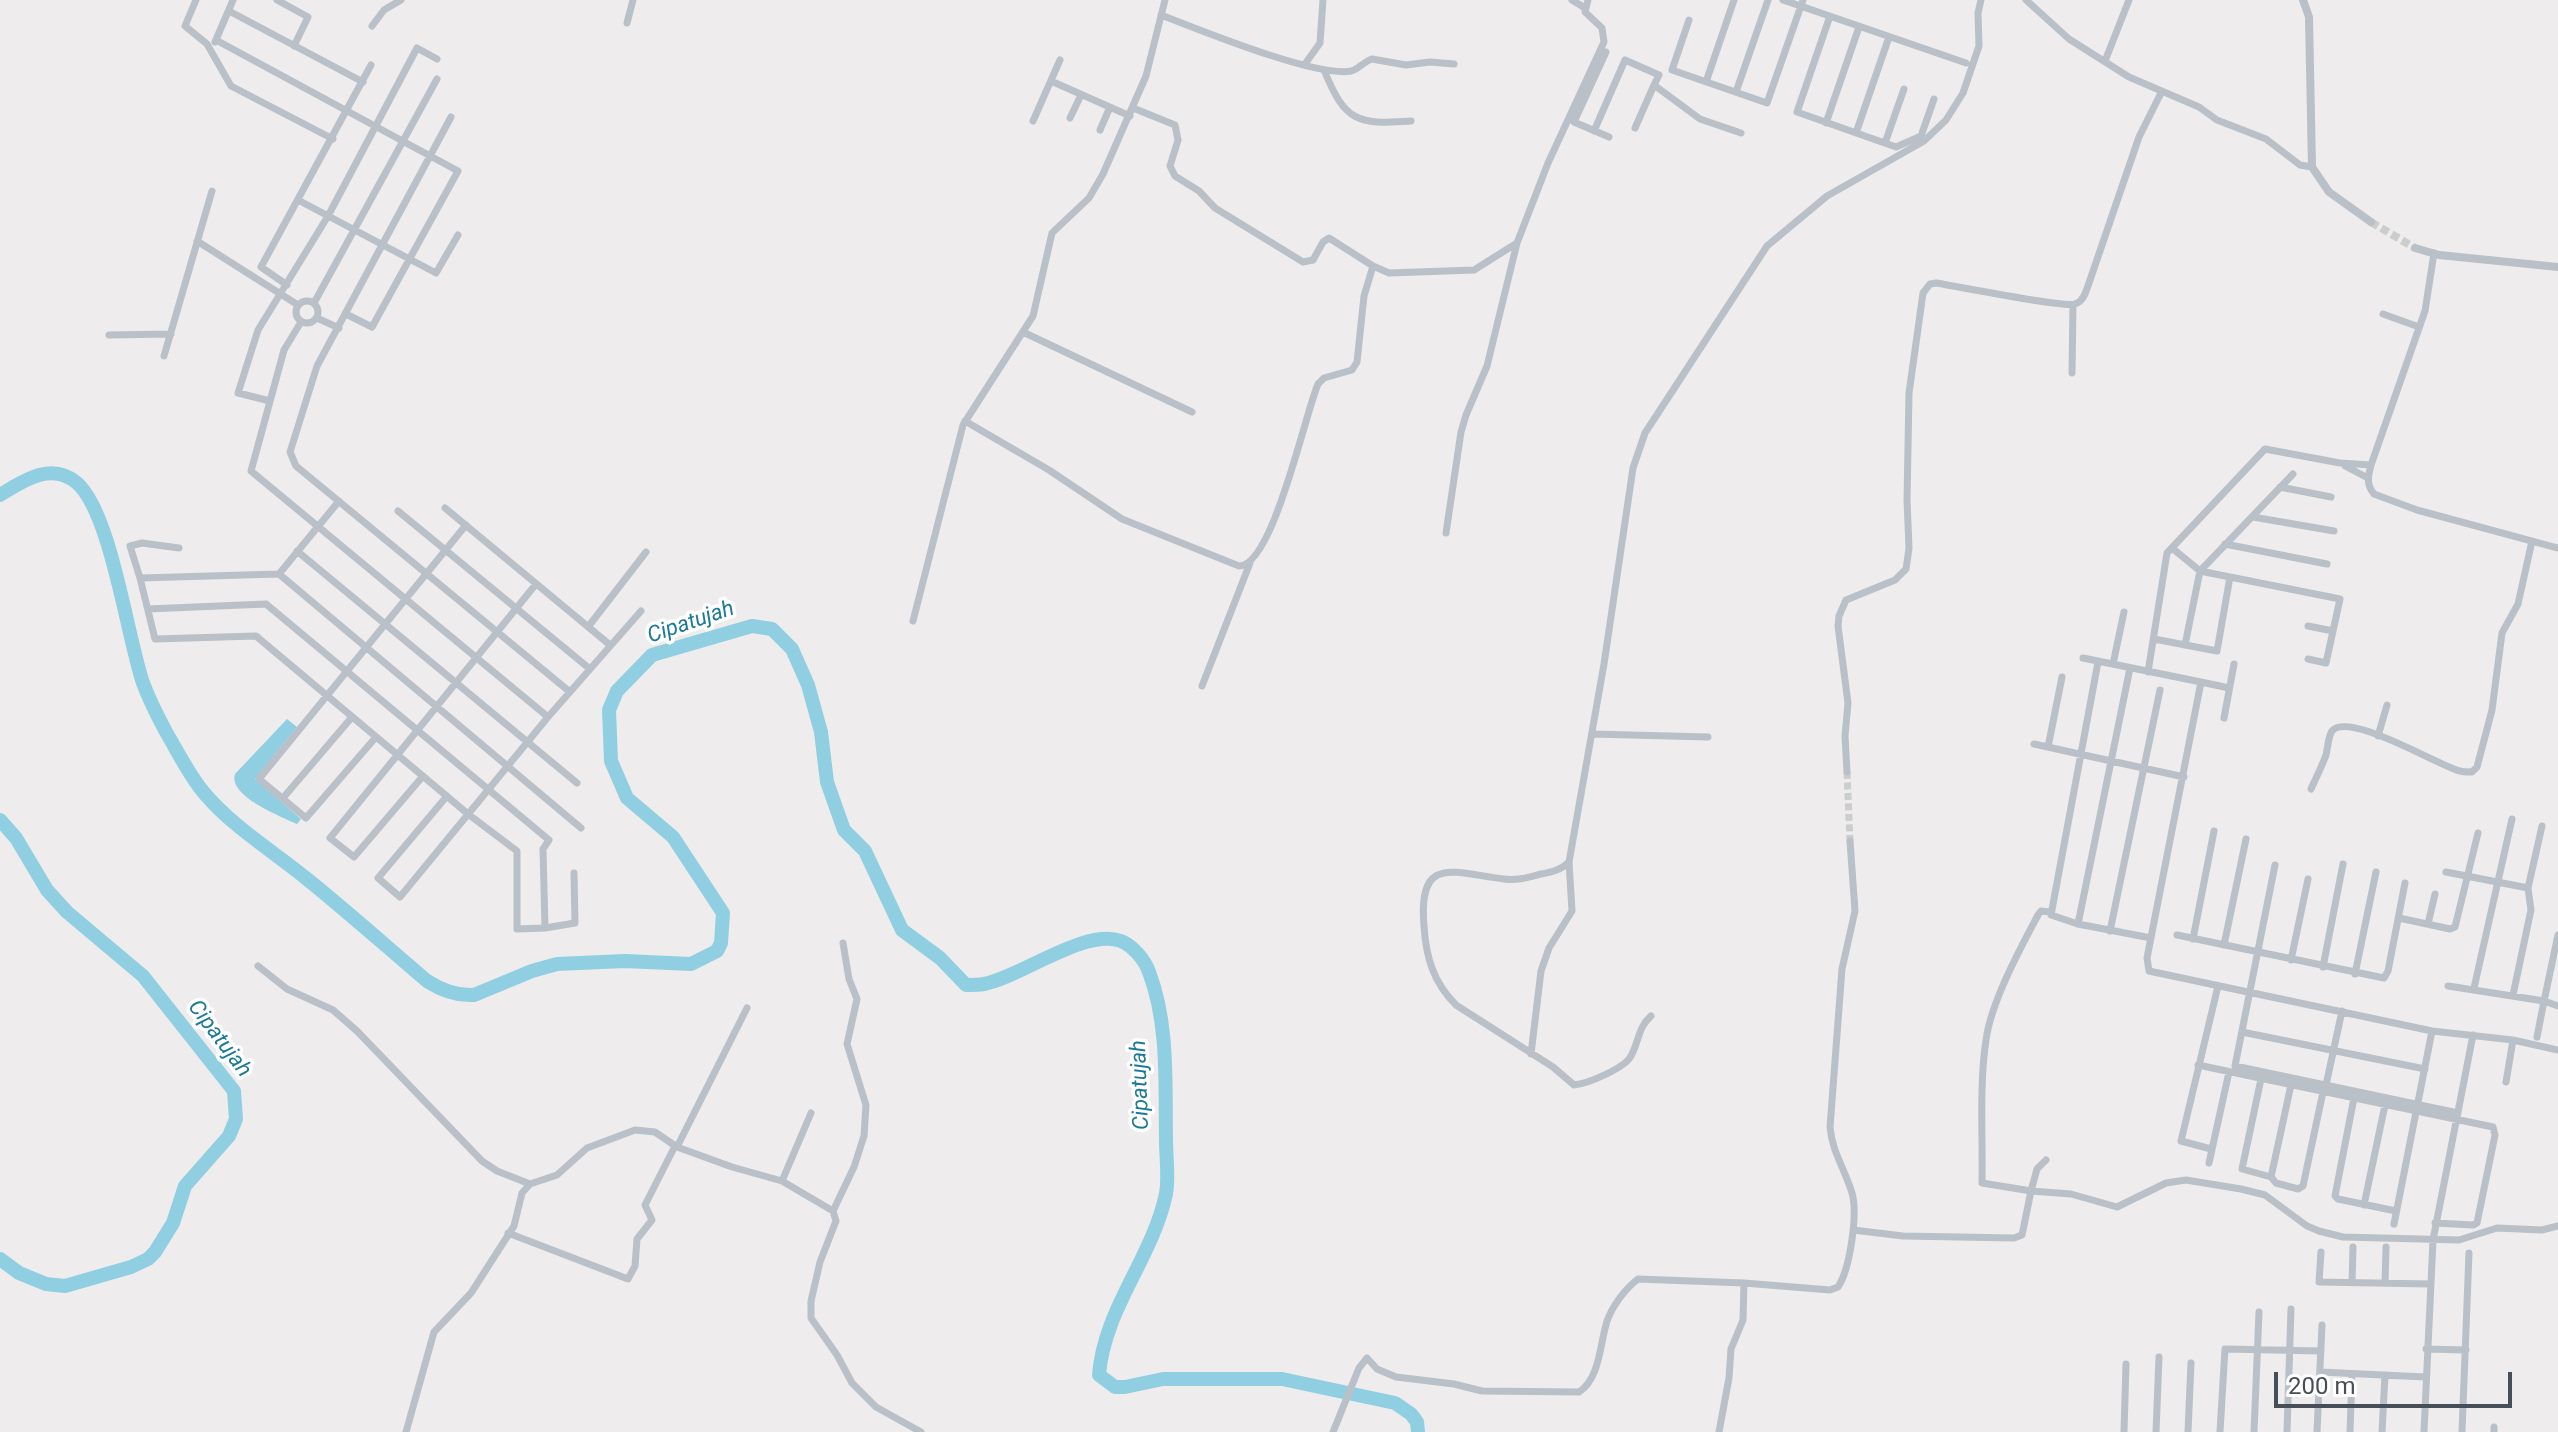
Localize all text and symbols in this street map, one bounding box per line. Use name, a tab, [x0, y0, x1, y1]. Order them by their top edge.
water label: Cipatujah	[644, 596, 738, 650]
water label: Cipatujah	[181, 995, 257, 1083]
water label: Cipatujah	[1126, 1040, 1156, 1130]
scale bar	[2278, 1356, 2516, 1406]
text: 200 m	[2288, 1372, 2355, 1400]

